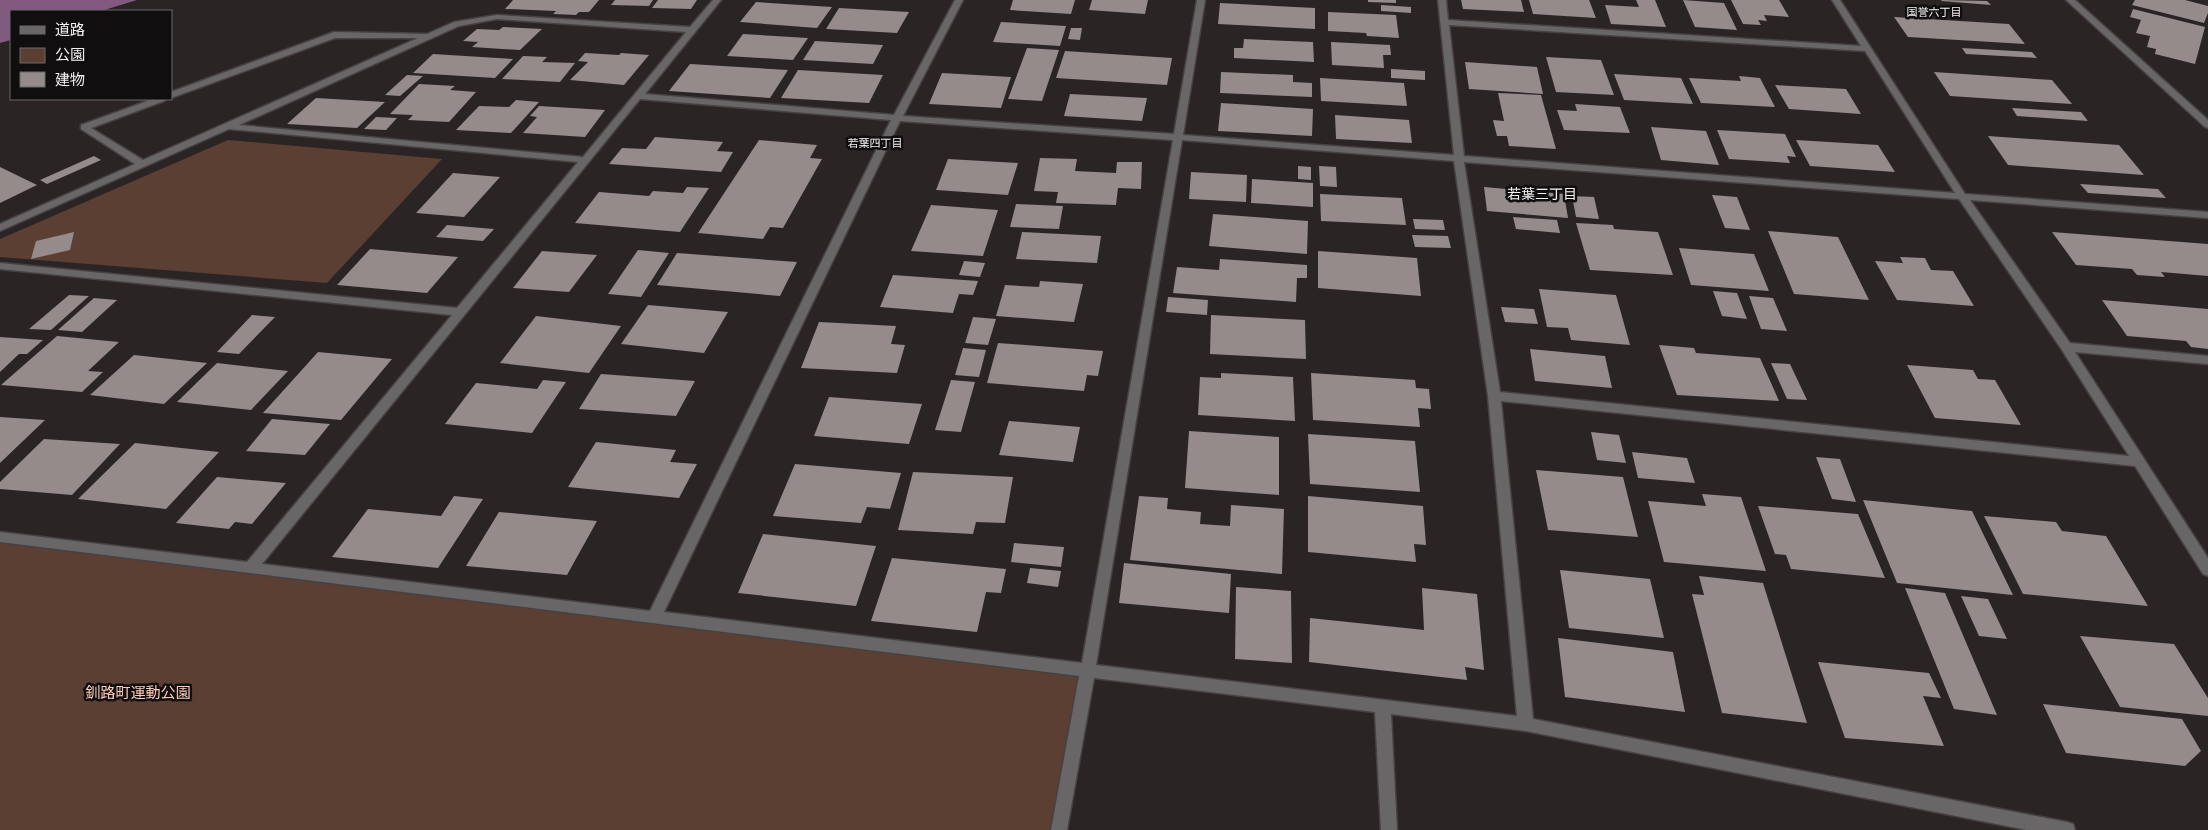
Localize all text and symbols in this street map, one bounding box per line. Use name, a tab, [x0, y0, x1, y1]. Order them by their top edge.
district label: 国誉六丁目	[1907, 6, 1962, 19]
legend	[10, 10, 172, 100]
text: 道路	[55, 21, 85, 39]
text: 公園	[55, 46, 85, 64]
text: 建物	[55, 71, 85, 89]
district label: 若葉四丁目	[848, 137, 903, 150]
district label: 若葉三丁目	[1507, 186, 1577, 202]
park label: 釧路町運動公園	[85, 684, 191, 702]

